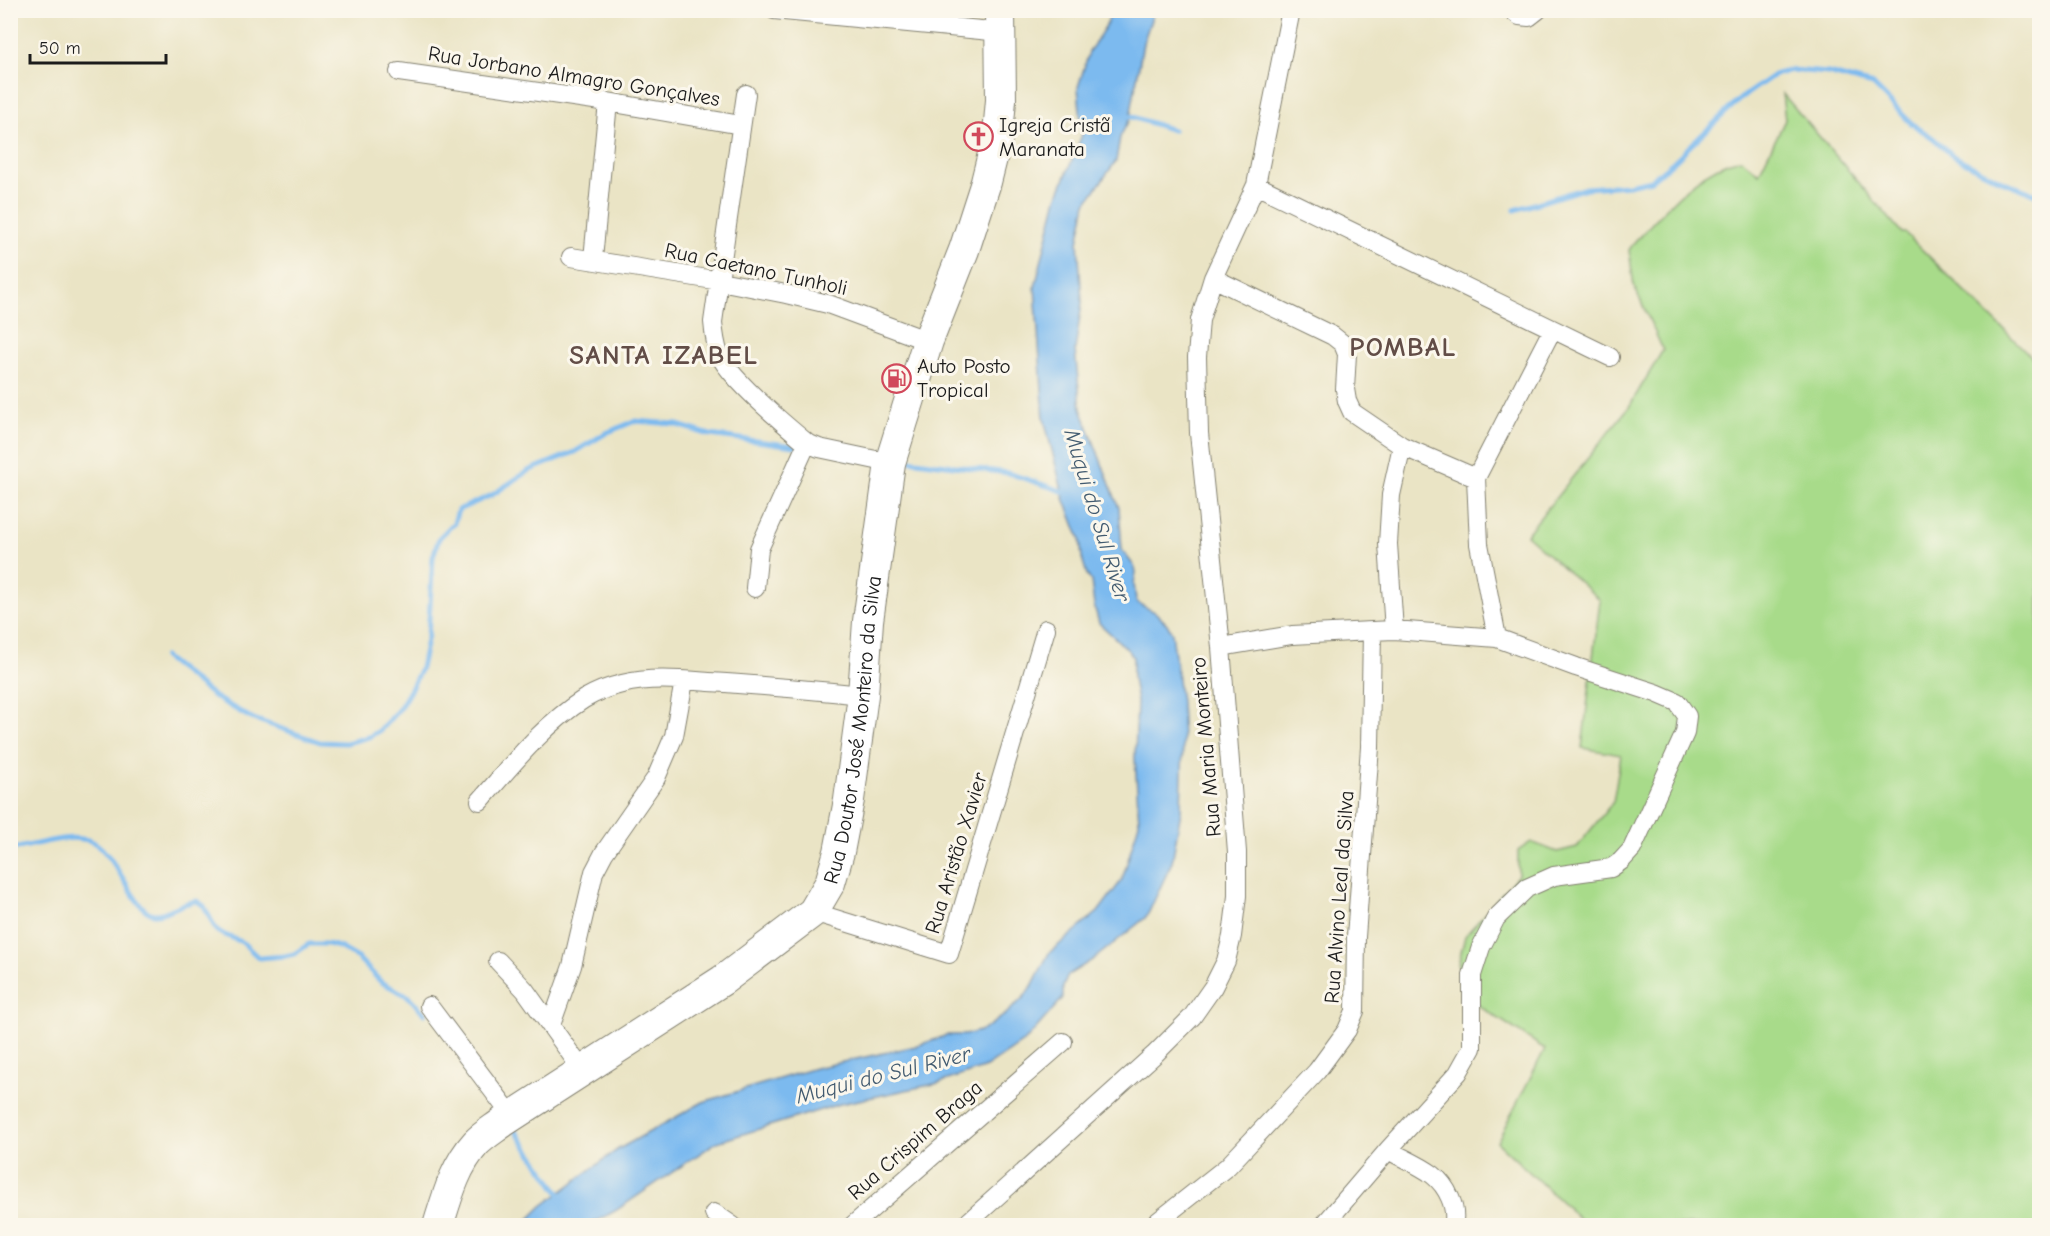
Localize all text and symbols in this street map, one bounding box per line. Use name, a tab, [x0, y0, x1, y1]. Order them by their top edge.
scale bar	[30, 27, 166, 65]
text: 50 m	[39, 38, 81, 59]
street label: Rua Jorbano Almagro Gonçalves	[426, 41, 722, 111]
place label: Igreja Cristã Maranata	[999, 113, 1111, 161]
church icon: Igreja Cristã Maranata	[962, 121, 994, 153]
street label: Rua Caetano Tunholi	[662, 238, 850, 300]
district label: POMBAL	[1349, 332, 1457, 363]
district label: SANTA IZABEL	[569, 340, 759, 371]
place label: Auto Posto Tropical	[917, 354, 1011, 402]
fuel station icon: Auto Posto Tropical	[880, 362, 912, 394]
water label: Muqui do Sul River	[1058, 425, 1136, 606]
street label: Rua Doutor José Monteiro da Silva	[818, 574, 886, 887]
street label: Rua Maria Monteiro	[1186, 656, 1226, 838]
street label: Rua Aristão Xavier	[920, 769, 992, 936]
street label: Rua Alvino Leal da Silva	[1320, 790, 1358, 1004]
water label: Muqui do Sul River	[792, 1040, 974, 1109]
street label: Rua Crispim Braga	[843, 1075, 987, 1205]

